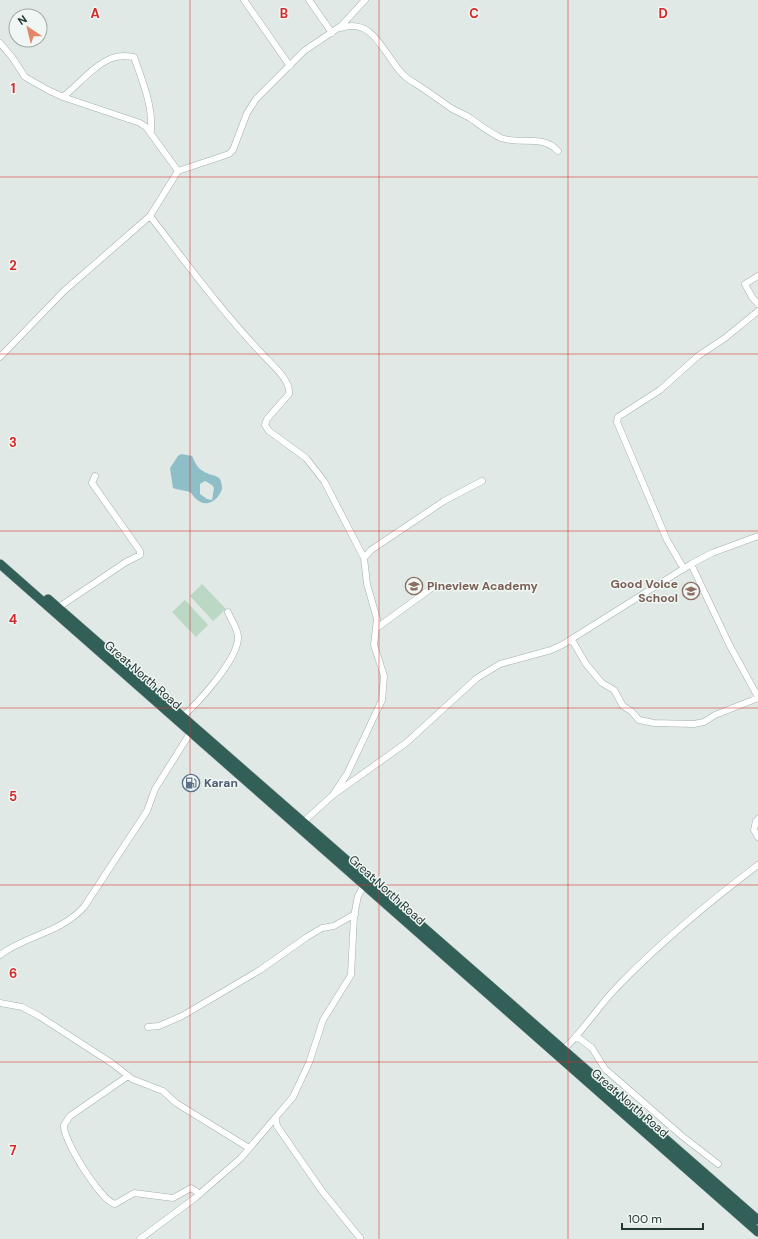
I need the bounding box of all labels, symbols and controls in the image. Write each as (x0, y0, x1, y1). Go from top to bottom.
text: A (90, 5, 100, 22)
text: B (280, 5, 288, 22)
text: C (469, 5, 479, 22)
text: D (658, 5, 668, 22)
north arrow (8, 8, 48, 48)
text: N (15, 12, 30, 28)
text: 1 (11, 80, 15, 97)
text: 2 (9, 257, 17, 274)
text: 3 (9, 434, 17, 451)
school or university icon: Pineview Academy (404, 576, 424, 596)
place label: Good Voice School (610, 576, 678, 606)
place label: Pineview Academy (427, 578, 538, 594)
school or university icon: Good Voice School (681, 581, 701, 601)
text: 4 (9, 611, 17, 628)
street label: Great North Road (101, 637, 185, 713)
fuel station icon: Karan (181, 773, 201, 793)
place label: Karan (204, 775, 238, 791)
text: 5 (9, 788, 17, 805)
street label: Great North Road (346, 852, 428, 928)
text: 6 (9, 965, 17, 982)
street label: Great North Road (588, 1065, 672, 1141)
text: 7 (10, 1142, 17, 1159)
scale bar (622, 1205, 703, 1231)
text: 100 m (628, 1211, 662, 1227)

